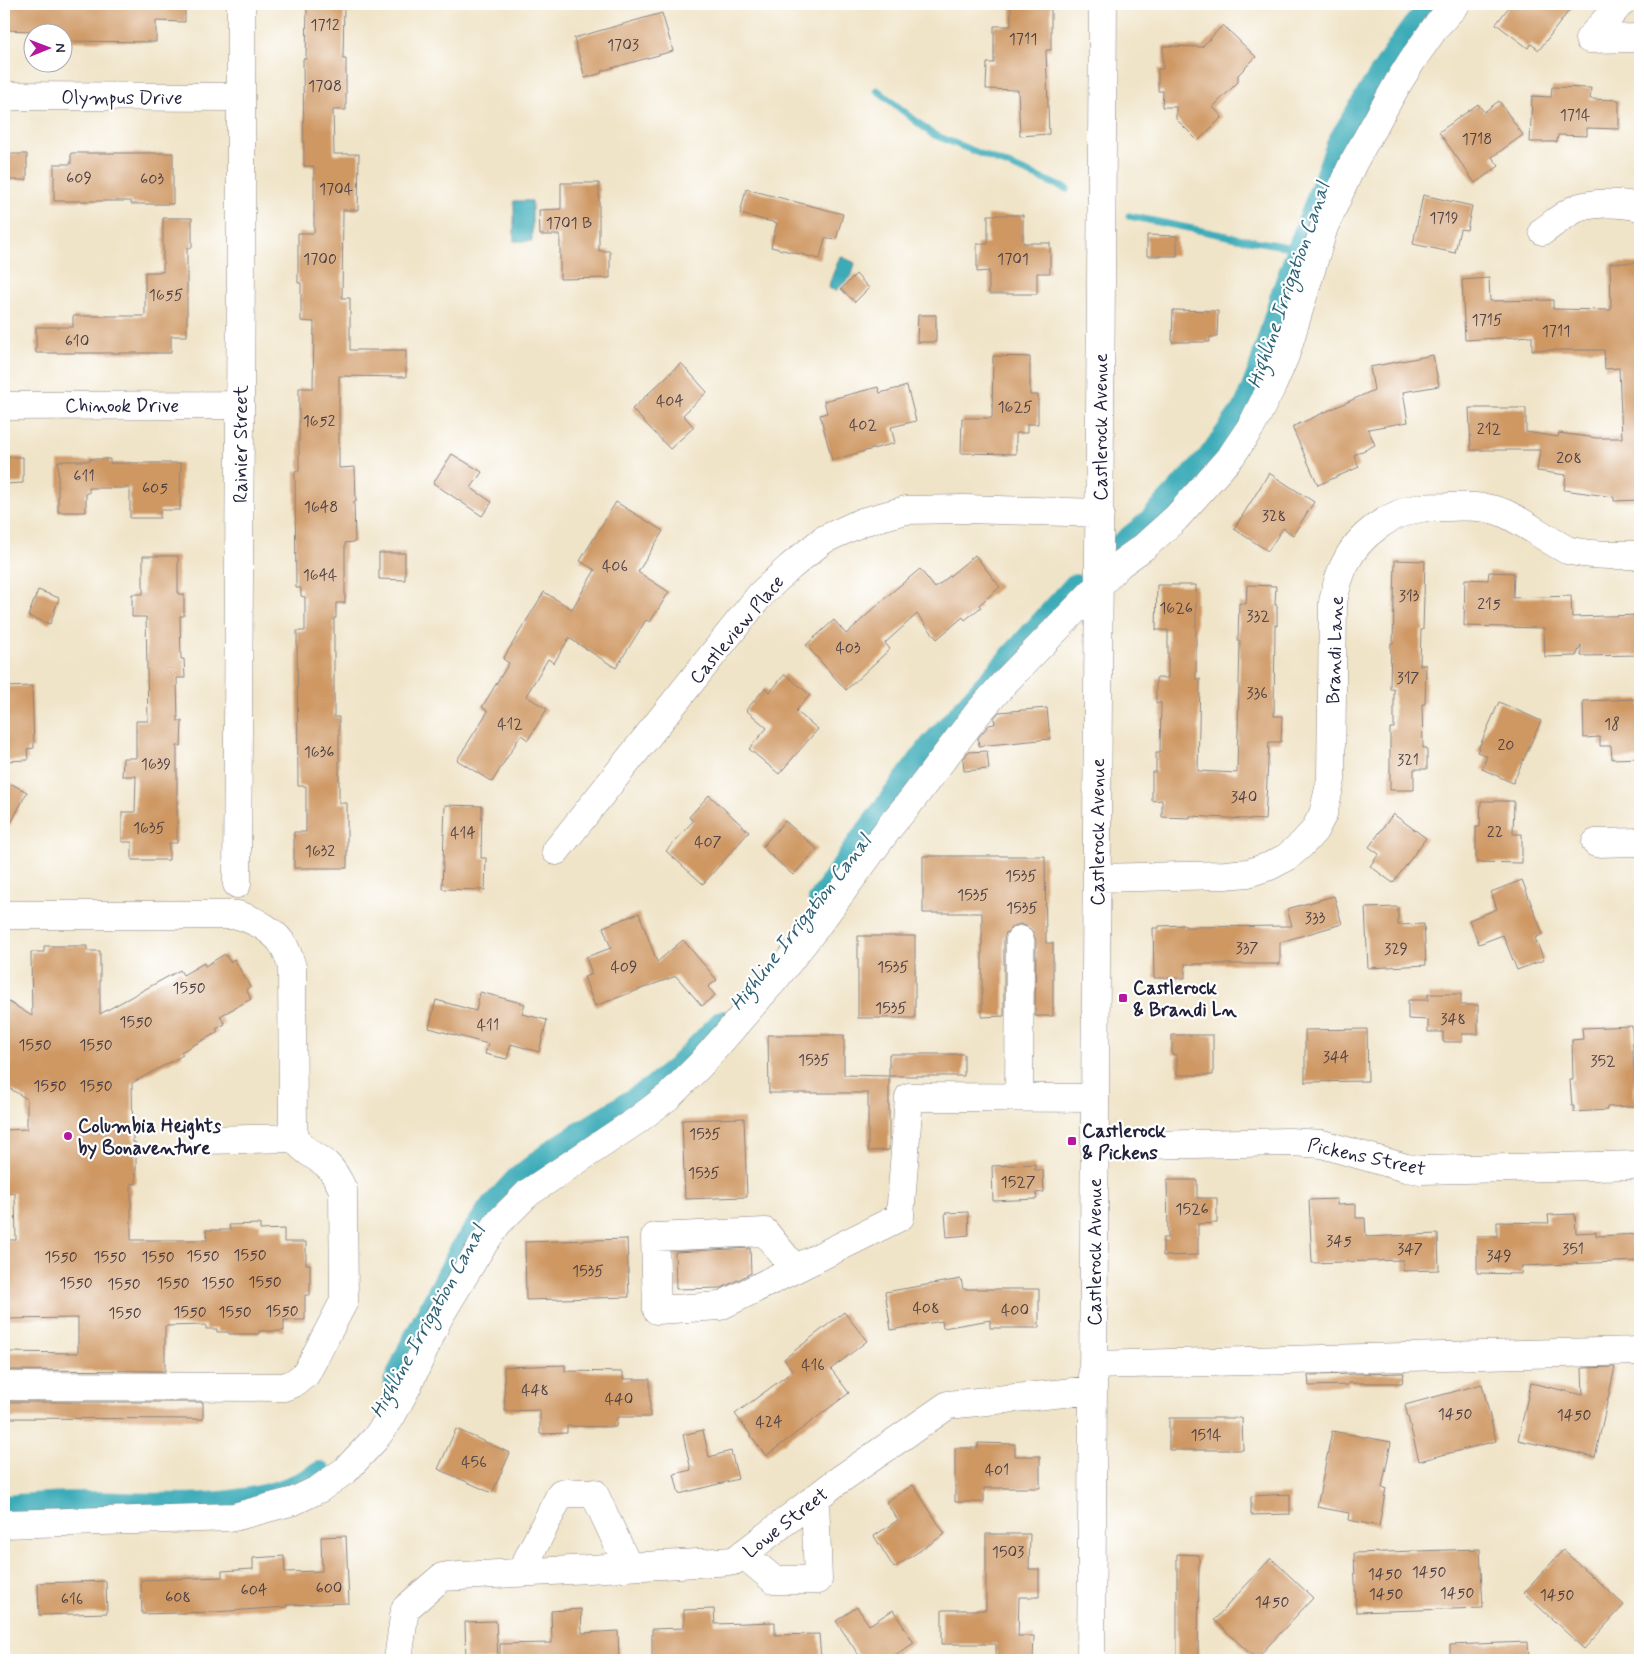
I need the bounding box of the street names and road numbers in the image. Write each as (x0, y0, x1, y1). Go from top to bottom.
street label: Olympus Drive (61, 86, 183, 111)
street label: Castlerock Avenue (1089, 353, 1114, 501)
street label: Rainier Street (229, 385, 254, 503)
street label: Chinook Drive (65, 394, 179, 419)
street label: Castleview Place (684, 570, 790, 690)
street label: Brandi Lane (1321, 596, 1350, 705)
street label: Castlerock Avenue (1086, 758, 1111, 906)
street label: Pickens Street (1305, 1133, 1428, 1182)
street label: Castlerock Avenue (1083, 1178, 1108, 1326)
street label: Lowe Street (738, 1482, 834, 1564)

